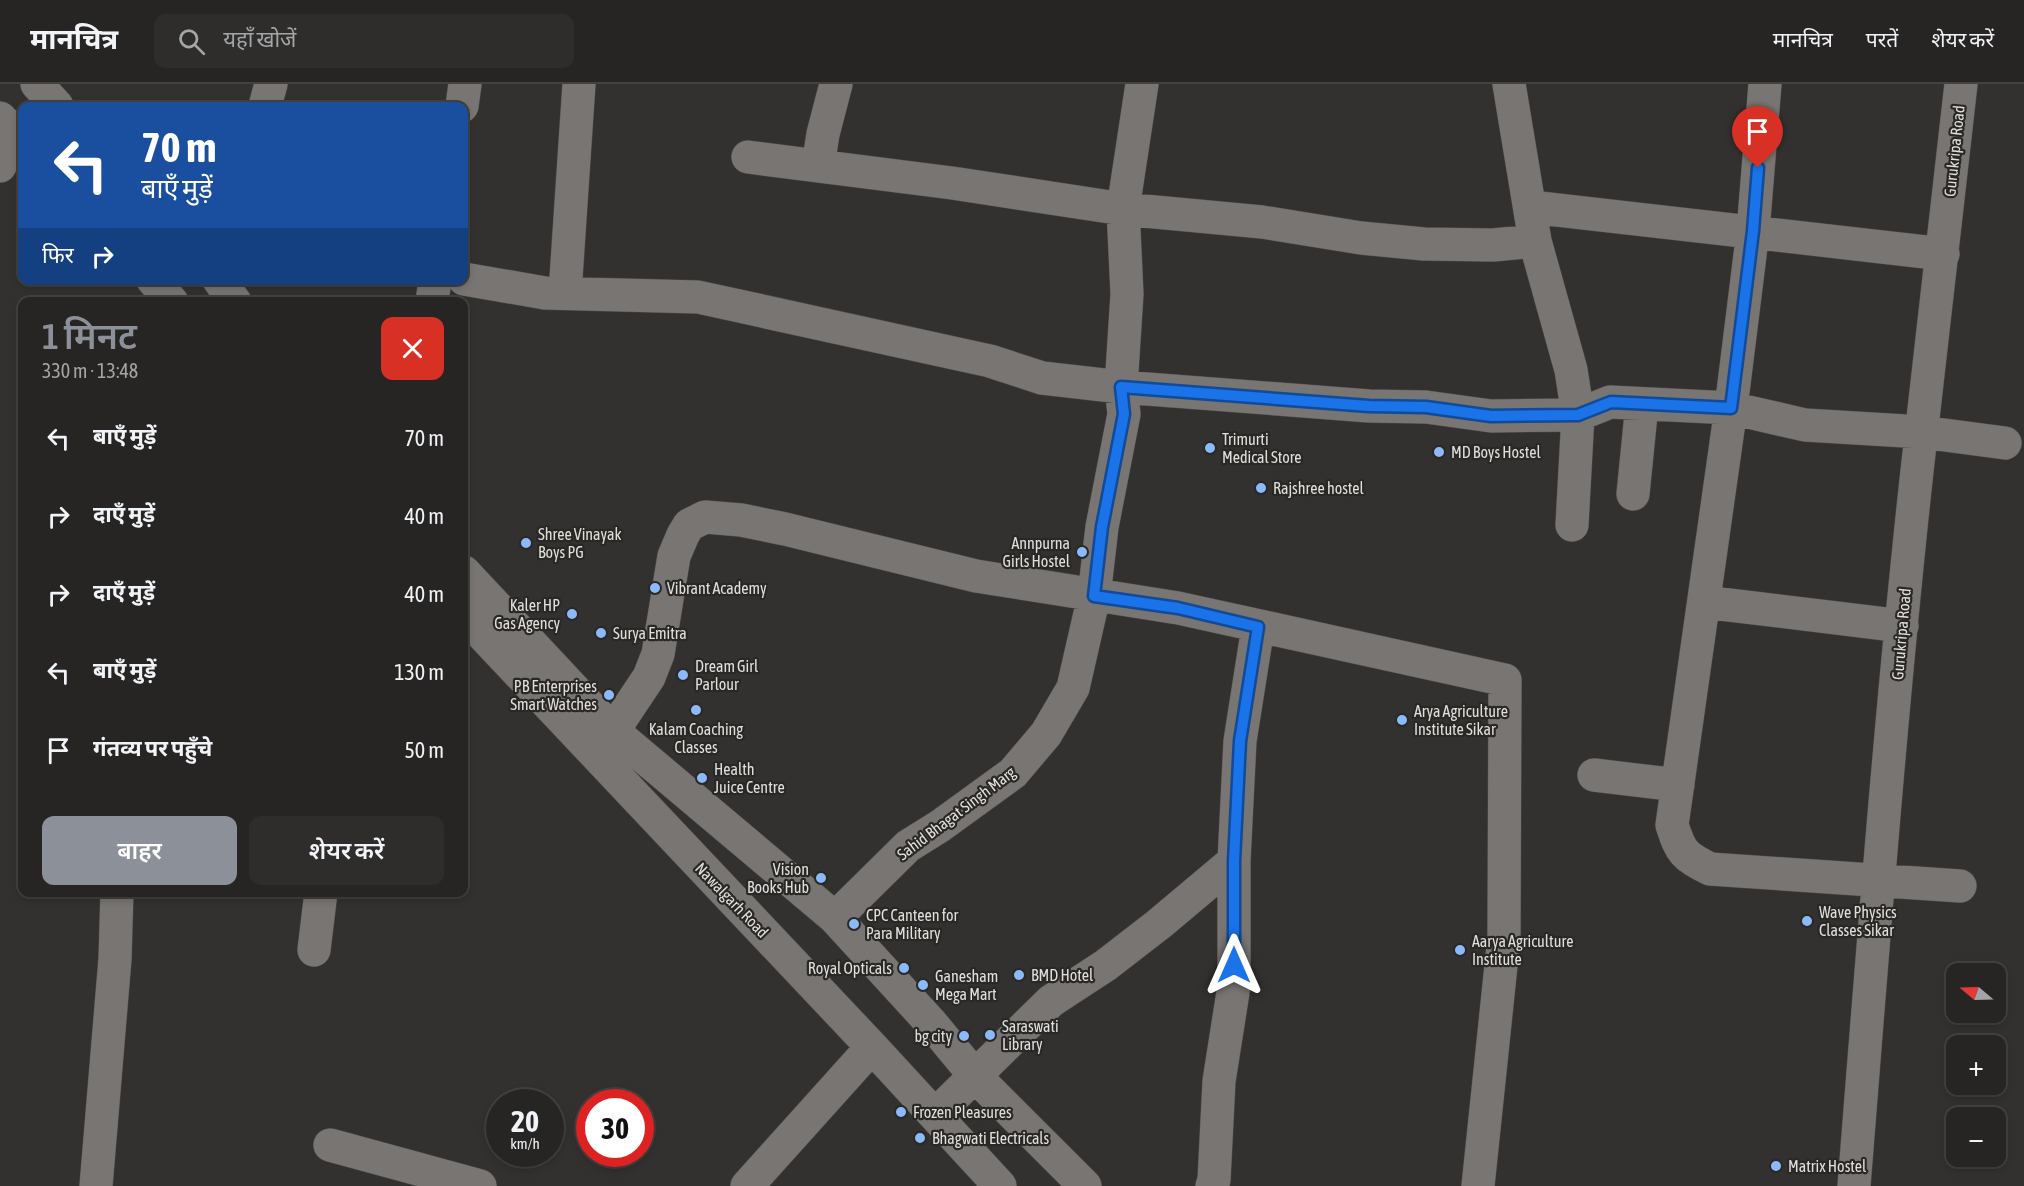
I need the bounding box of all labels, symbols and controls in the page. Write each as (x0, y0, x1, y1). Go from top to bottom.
search box (154, 14, 574, 68)
text: मानचित्र (30, 23, 118, 55)
icon: search (175, 25, 208, 58)
text: यहाँ खोजें (223, 26, 296, 52)
text: मानचित्र (1773, 27, 1833, 51)
text: परतें (1866, 27, 1898, 51)
text: शेयर करें (1931, 27, 1994, 51)
street label: Gurukripa Road (1940, 104, 1969, 198)
pin (1732, 106, 1783, 168)
icon: arrive (1741, 115, 1774, 148)
text: 70 m (141, 123, 216, 171)
icon: left (42, 126, 120, 204)
text: बाएँ मुड़ें (141, 173, 213, 204)
icon: right (86, 240, 119, 273)
text: फिर (42, 242, 74, 268)
text: 1 मिनट (42, 315, 137, 357)
button: close (381, 317, 444, 380)
text: 330 m · 13:48 (42, 359, 138, 382)
icon: left (42, 422, 75, 455)
text: बाएँ मुड़ें (93, 423, 156, 449)
text: 70 m (404, 425, 444, 451)
place label: Trimurti Medical Store (1222, 430, 1302, 466)
marker: Trimurti Medical Store (1203, 441, 1217, 455)
place label: MD Boys Hostel (1451, 443, 1541, 462)
marker: MD Boys Hostel (1432, 445, 1446, 459)
place label: Rajshree hostel (1273, 479, 1365, 498)
marker: Rajshree hostel (1254, 481, 1268, 495)
icon: right (42, 500, 75, 533)
text: दाएँ मुड़ें (93, 501, 155, 527)
text: 40 m (404, 503, 444, 529)
place label: Shree Vinayak Boys PG (538, 525, 621, 562)
place label: Annpurna Girls Hostel (1003, 534, 1071, 570)
marker: Shree Vinayak Boys PG (519, 536, 533, 550)
marker: Annpurna Girls Hostel (1075, 545, 1089, 559)
icon: right (42, 578, 75, 611)
text: दाएँ मुड़ें (93, 579, 155, 605)
place label: Vibrant Academy (667, 579, 767, 598)
text: 40 m (404, 581, 444, 607)
marker: Vibrant Academy (648, 581, 662, 595)
street label: Gurukripa Road (1888, 587, 1915, 681)
place label: Kaler HP Gas Agency (494, 596, 560, 633)
marker: Kaler HP Gas Agency (565, 607, 579, 621)
place label: Surya Emitra (613, 624, 687, 643)
marker: Surya Emitra (594, 626, 608, 640)
icon: left (42, 656, 75, 689)
text: बाएँ मुड़ें (93, 657, 156, 683)
place label: Dream Girl Parlour (695, 657, 759, 693)
text: 130 m (394, 659, 444, 685)
marker: Dream Girl Parlour (676, 668, 690, 682)
place label: PB Enterprises Smart Watches (510, 677, 597, 713)
marker: PB Enterprises Smart Watches (602, 688, 616, 702)
place label: Arya Agriculture Institute Sikar (1414, 702, 1508, 738)
marker: Kalam Coaching Classes (689, 703, 703, 717)
marker: Arya Agriculture Institute Sikar (1395, 713, 1409, 727)
place label: Kalam Coaching Classes (649, 720, 743, 756)
icon: arrive (42, 734, 75, 767)
text: गंतव्य पर पहुँचे (93, 735, 212, 761)
text: 50 m (404, 737, 444, 763)
place label: Health Juice Centre (714, 760, 785, 796)
street label: Sahid Bhagat Singh Marg (893, 763, 1019, 864)
marker: Health Juice Centre (695, 771, 709, 785)
button: बाहर (42, 816, 237, 885)
button: शेयर करें (249, 816, 444, 885)
street label: Nawalgarh Road (691, 859, 772, 942)
place label: Vision Books Hub (747, 860, 809, 896)
marker: Vision Books Hub (814, 871, 828, 885)
place label: Wave Physics Classes Sikar (1819, 903, 1897, 939)
place label: CPC Canteen for Para Military (866, 906, 959, 943)
marker: Wave Physics Classes Sikar (1800, 914, 1814, 928)
marker: CPC Canteen for Para Military (847, 917, 861, 931)
place label: Aarya Agriculture Institute (1472, 932, 1573, 968)
position arrow (1202, 933, 1266, 997)
marker: Aarya Agriculture Institute (1453, 943, 1467, 957)
place label: Royal Opticals (808, 959, 892, 978)
marker: Royal Opticals (897, 961, 911, 975)
north arrow (1946, 963, 2006, 1023)
map controls (1946, 963, 2006, 1167)
place label: BMD Hotel (1031, 966, 1094, 984)
place label: Ganesham Mega Mart (935, 967, 998, 1004)
marker: BMD Hotel (1012, 968, 1026, 982)
marker: Ganesham Mega Mart (916, 978, 930, 992)
place label: Saraswati Library (1002, 1017, 1059, 1054)
place label: bg city (915, 1027, 952, 1046)
marker: Saraswati Library (983, 1028, 997, 1042)
marker: bg city (957, 1029, 971, 1043)
button: + (1946, 1035, 2006, 1095)
speed limit sign: 30 (576, 1089, 654, 1167)
place label: Frozen Pleasures (913, 1103, 1012, 1121)
text: 20 (511, 1104, 539, 1138)
marker: Frozen Pleasures (894, 1105, 908, 1119)
button: − (1946, 1107, 2006, 1167)
place label: Bhagwati Electricals (932, 1129, 1050, 1148)
marker: Bhagwati Electricals (913, 1131, 927, 1145)
text: km/h (510, 1135, 540, 1152)
place label: Matrix Hostel (1788, 1157, 1867, 1175)
marker: Matrix Hostel (1769, 1159, 1783, 1173)

